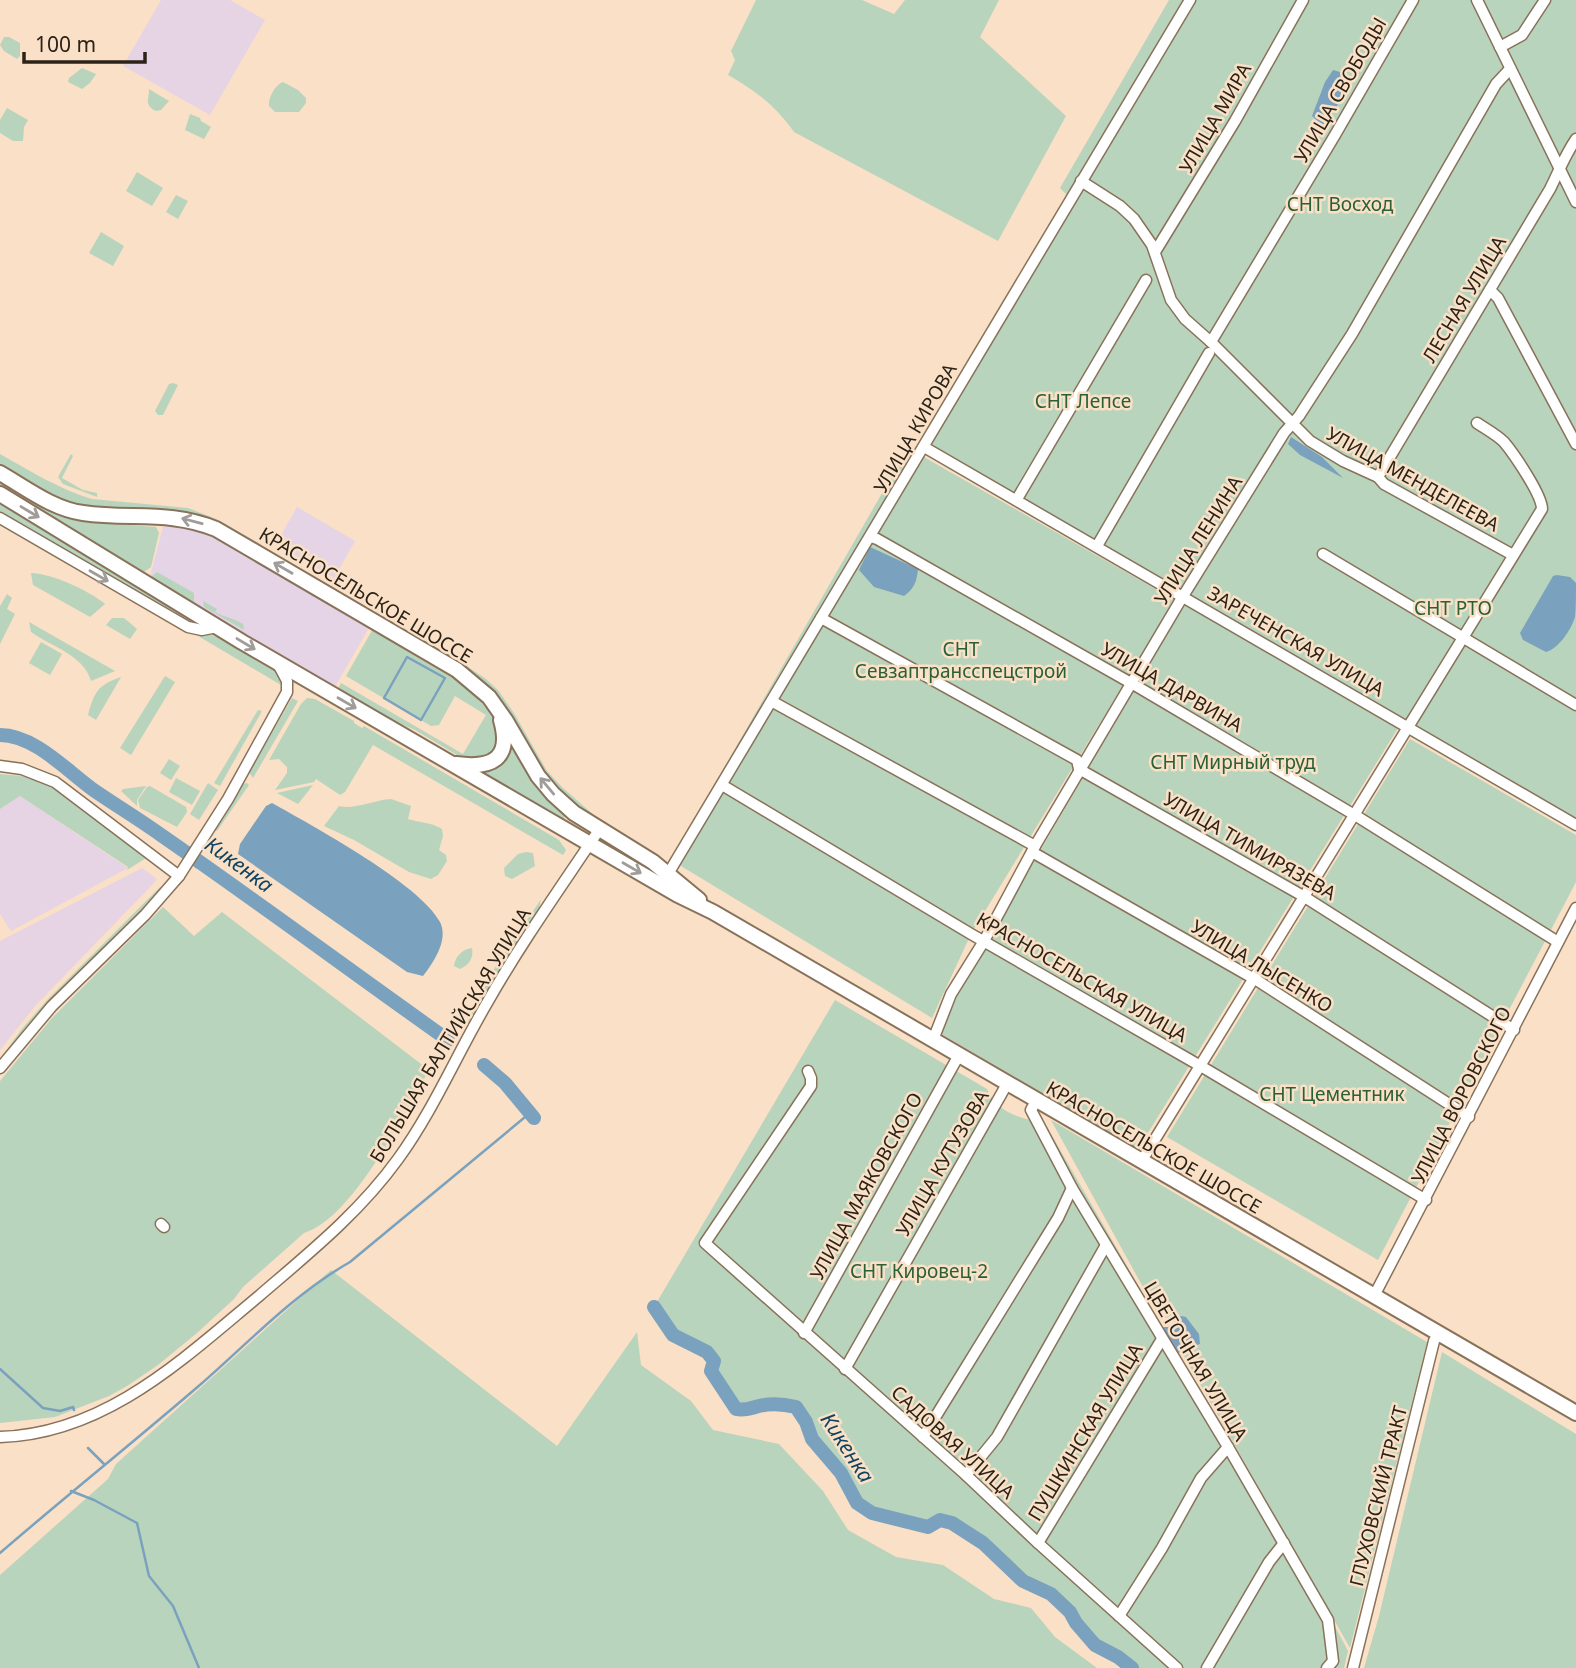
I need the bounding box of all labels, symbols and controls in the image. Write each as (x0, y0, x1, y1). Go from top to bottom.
street label: УЛИЦА СВОБОДЫ (1288, 13, 1392, 167)
scale bar (24, 21, 145, 65)
text: 100 m (35, 30, 96, 58)
street label: УЛИЦА МИРА (1173, 57, 1257, 178)
park label: СНТ Восход (1287, 191, 1394, 217)
street label: ЛЕСНАЯ УЛИЦА (1416, 230, 1512, 367)
street label: УЛИЦА КИРОВА (867, 358, 963, 497)
park label: СНТ Лепсе (1035, 388, 1131, 414)
street label: УЛИЦА МЕНДЕЛЕЕВА (1322, 421, 1505, 538)
street label: УЛИЦА ЛЕНИНА (1148, 470, 1249, 609)
one-way arrow (20, 506, 40, 520)
one-way arrow (181, 514, 204, 527)
street label: КРАСНОСЕЛЬСКОЕ ШОССЕ (254, 521, 478, 669)
one-way arrow (273, 560, 293, 574)
one-way arrow (89, 569, 109, 583)
street label: ЗАРЕЧЕНСКАЯ УЛИЦА (1203, 580, 1390, 703)
park label: СНТ РТО (1414, 595, 1492, 621)
park label: СНТ Севзаптрансспецстрой (855, 636, 1067, 684)
street label: УЛИЦА ДАРВИНА (1097, 636, 1248, 738)
one-way arrow (236, 637, 256, 651)
one-way arrow (336, 696, 356, 710)
park label: СНТ Мирный труд (1150, 749, 1316, 775)
one-way arrow (539, 778, 554, 796)
street label: УЛИЦА ТИМИРЯЗЕВА (1159, 786, 1342, 906)
water label: Кикенка (200, 830, 279, 899)
one-way arrow (622, 861, 642, 875)
street label: БОЛЬШАЯ БАЛТИЙСКАЯ УЛИЦА (363, 902, 537, 1167)
street label: КРАСНОСЕЛЬСКАЯ УЛИЦА (972, 906, 1193, 1049)
street label: УЛИЦА ЛЫСЕНКО (1186, 913, 1338, 1019)
street label: УЛИЦА ВОРОВСКОГО (1405, 1002, 1517, 1188)
street label: КРАСНОСЕЛЬСКОЕ ШОССЕ (1042, 1075, 1266, 1219)
park label: СНТ Цементник (1259, 1081, 1405, 1107)
street label: УЛИЦА КУТУЗОВА (890, 1085, 995, 1241)
street label: УЛИЦА МАЯКОВСКОГО (804, 1088, 928, 1284)
park label: СНТ Кировец-2 (850, 1258, 988, 1284)
street label: ЦВЕТОЧНАЯ УЛИЦА (1138, 1277, 1254, 1446)
street label: ПУШКИНСКАЯ УЛИЦА (1022, 1338, 1149, 1526)
street label: САДОВАЯ УЛИЦА (886, 1379, 1021, 1505)
street label: ГЛУХОВСКИЙ ТРАКТ (1343, 1403, 1413, 1589)
water label: Кикенка (815, 1407, 881, 1488)

